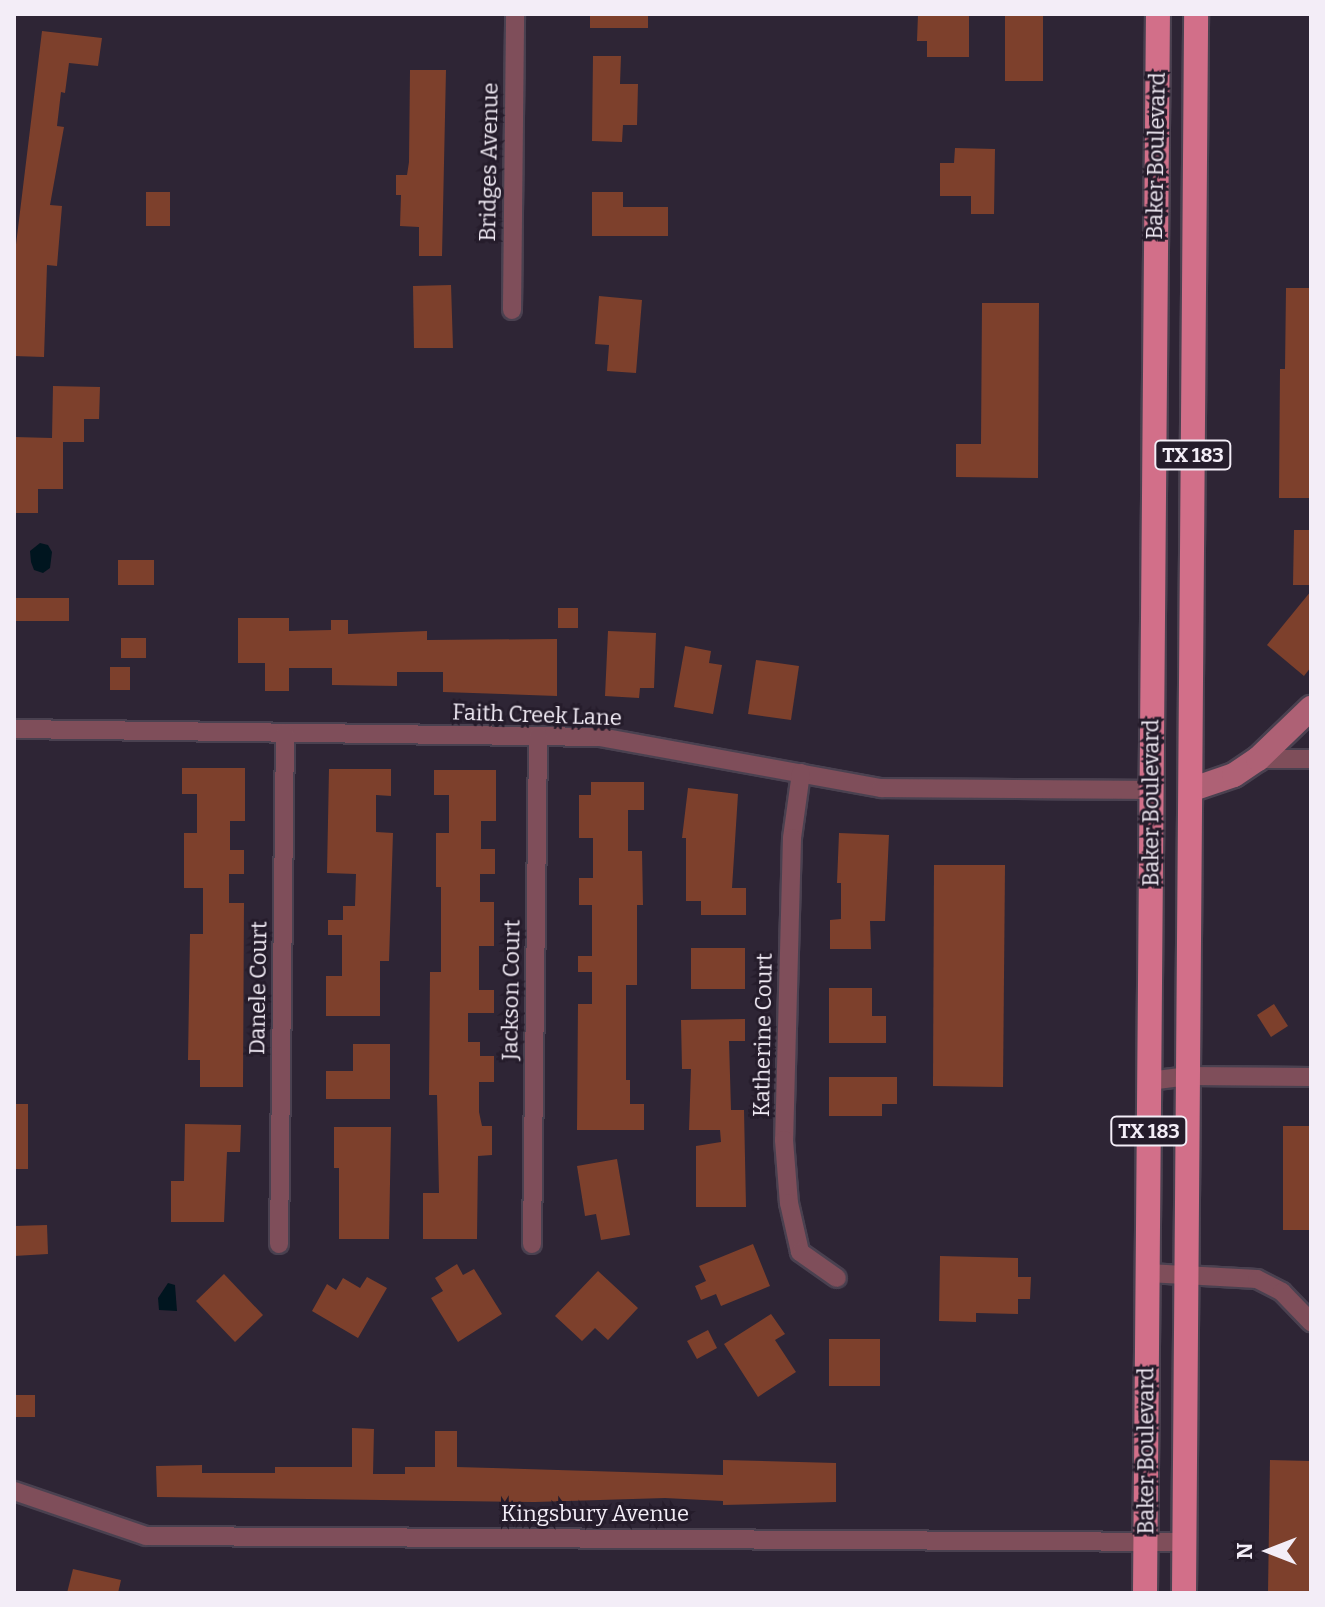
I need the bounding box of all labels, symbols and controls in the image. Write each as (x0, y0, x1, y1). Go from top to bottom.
street label: Baker Boulevard (1141, 72, 1171, 240)
street label: Bridges Avenue (474, 82, 504, 242)
road number: TX 183 (1153, 439, 1233, 471)
street label: Faith Creek Lane (452, 699, 622, 731)
street label: Baker Boulevard (1138, 719, 1164, 887)
street label: Jackson Court (497, 919, 525, 1061)
street label: Danele Court (244, 921, 272, 1055)
street label: Katherine Court (748, 953, 778, 1117)
road number: TX 183 (1109, 1115, 1189, 1147)
street label: Baker Boulevard (1133, 1367, 1159, 1535)
street label: Kingsbury Avenue (501, 1501, 689, 1527)
north arrow (1229, 1511, 1309, 1591)
text: N (1231, 1543, 1258, 1560)

